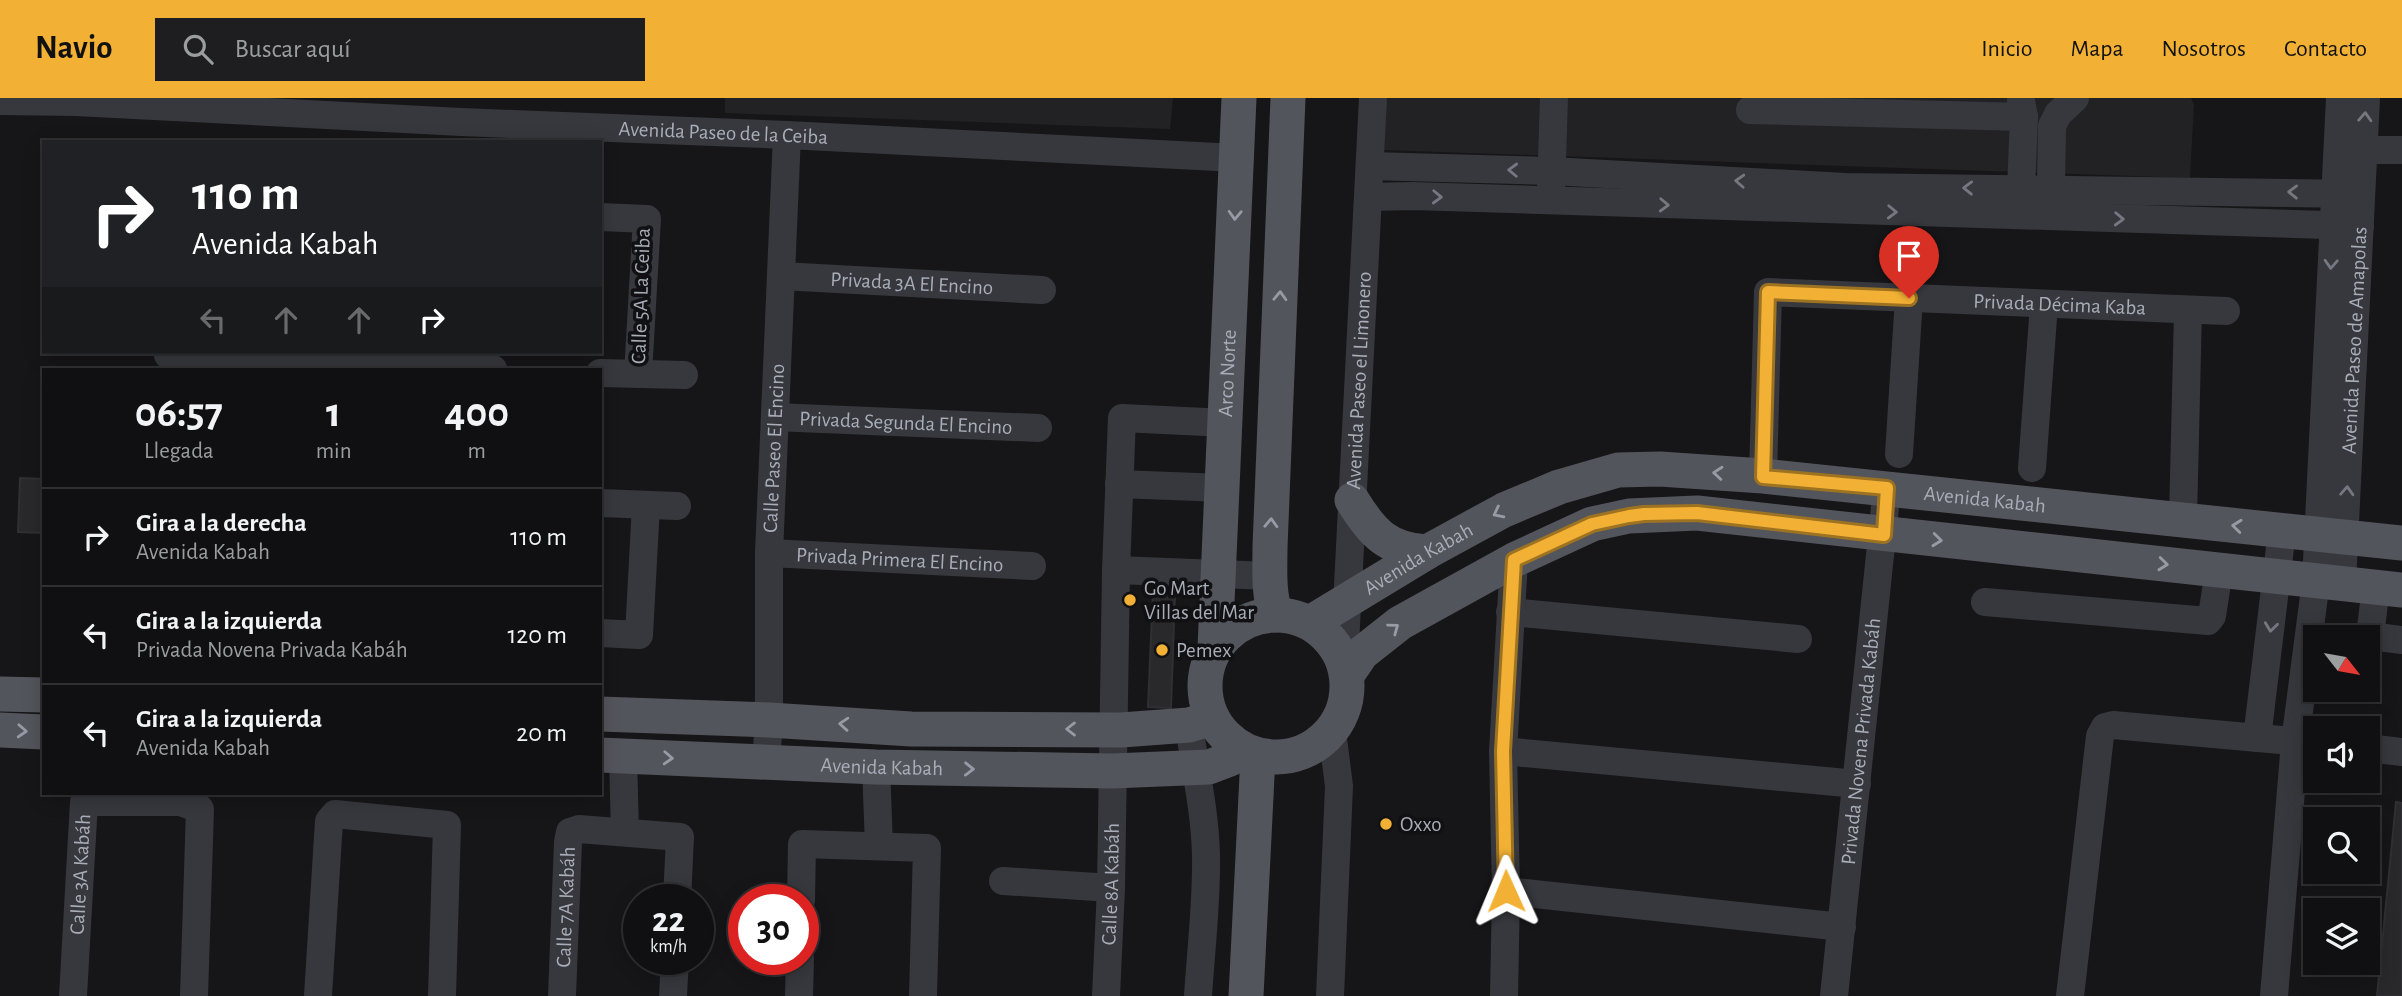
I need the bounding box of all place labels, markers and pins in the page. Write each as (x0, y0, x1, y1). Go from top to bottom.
pin (1879, 226, 1939, 298)
place label: Go Mart Villas del Mar (1144, 578, 1254, 623)
marker: Go Mart Villas del Mar (1122, 592, 1138, 608)
place label: Pemex (1176, 640, 1231, 661)
marker: Pemex (1154, 642, 1170, 658)
place label: Oxxo (1400, 814, 1442, 835)
marker: Oxxo (1378, 816, 1394, 832)

